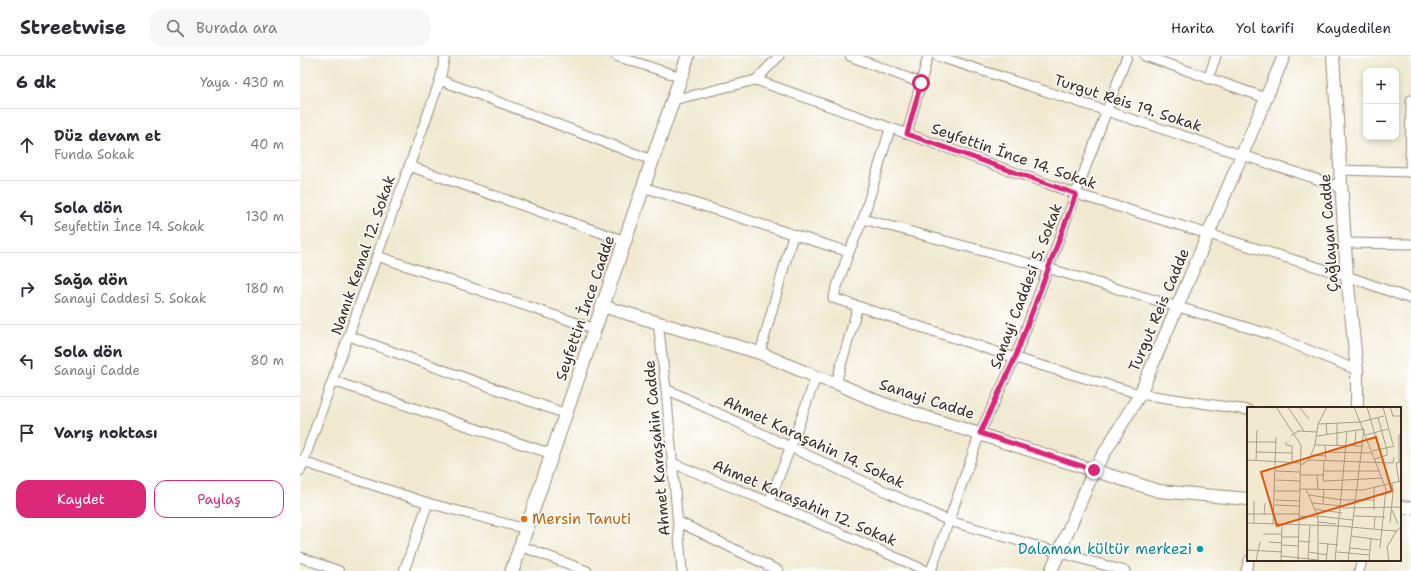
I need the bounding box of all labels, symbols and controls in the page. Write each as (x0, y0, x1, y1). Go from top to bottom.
search box (150, 10, 430, 46)
text: Streetwise (20, 15, 126, 40)
icon: search (164, 17, 186, 39)
text: Burada ara (196, 18, 277, 38)
text: Harita (1171, 19, 1214, 37)
text: Yol tarifi (1236, 19, 1294, 37)
text: Kaydedilen (1316, 19, 1391, 37)
map controls (1363, 68, 1399, 140)
button: + (1363, 68, 1399, 104)
street label: Turgut Reis 19. Sokak (1051, 70, 1205, 136)
text: 6 dk (16, 71, 56, 93)
text: Yaya · 430 m (200, 74, 284, 91)
route start (912, 74, 930, 92)
button: − (1363, 104, 1399, 140)
street label: Seyfettin İnce 14. Sokak (928, 118, 1100, 194)
text: Düz devam et (54, 126, 161, 146)
icon: ahead (16, 134, 38, 156)
text: 40 m (250, 136, 284, 153)
text: Funda Sokak (54, 146, 134, 163)
street label: Namık Kemal 12. Sokak (326, 172, 400, 338)
street label: Çağlayan Cadde (1315, 173, 1343, 293)
text: Sola dön (54, 198, 123, 218)
street label: Sanayi Caddesi 5. Sokak (985, 200, 1067, 372)
icon: left (16, 206, 38, 228)
text: 130 m (246, 208, 284, 225)
text: Seyfettin İnce 14. Sokak (54, 218, 205, 235)
street label: Seyfettin İnce Cadde (551, 233, 619, 383)
street label: Turgut Reis Cadde (1124, 245, 1194, 375)
text: Sağa dön (54, 270, 128, 290)
icon: right (16, 278, 38, 300)
text: 180 m (245, 280, 284, 297)
text: Sanayi Caddesi 5. Sokak (54, 290, 206, 307)
text: Sola dön (54, 342, 123, 362)
icon: left (16, 350, 38, 372)
text: 80 m (250, 352, 284, 369)
street label: Ahmet Karaşahin Cadde (639, 359, 675, 537)
text: Sanayi Cadde (54, 362, 140, 379)
street label: Sanayi Cadde (877, 374, 977, 424)
street label: Ahmet Karaşahin 14. Sokak (720, 391, 908, 493)
inset map (1247, 407, 1401, 561)
icon: arrive (16, 422, 38, 444)
text: Varış noktası (54, 423, 158, 443)
street label: Ahmet Karaşahin 12. Sokak (710, 455, 900, 551)
route end (1085, 461, 1103, 479)
button: Kaydet (16, 480, 146, 518)
button: Paylaş (154, 480, 284, 518)
place label: Mersin Tanuti (532, 509, 631, 529)
marker: Mersin Tanuti (519, 514, 529, 524)
place label: Dalaman kültür merkezi (1018, 539, 1192, 559)
marker: Dalaman kültür merkezi (1195, 544, 1205, 554)

